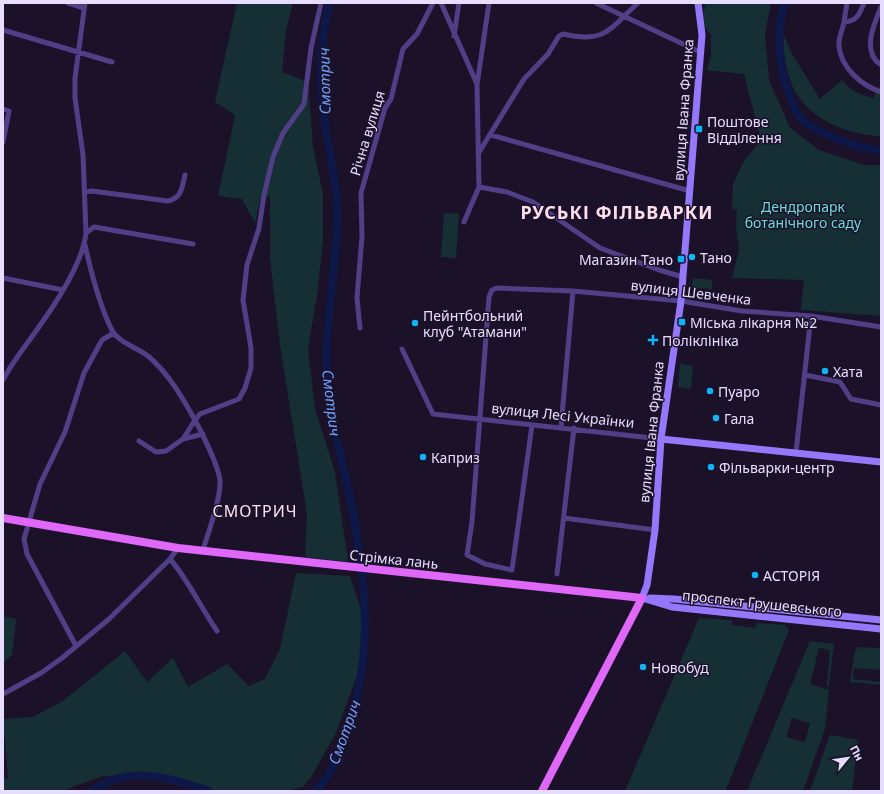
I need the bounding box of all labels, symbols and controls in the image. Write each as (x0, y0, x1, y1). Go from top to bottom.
street label: вулиця Івана Франка (669, 38, 697, 182)
water label: Смотрич (313, 47, 335, 115)
street label: Річна вулиця (345, 88, 389, 178)
place label: Поштове Відділення (707, 112, 782, 147)
marker: Поштове Відділення (694, 124, 704, 134)
park label: Дендропарк ботанічного саду (745, 197, 862, 232)
district label: РУСЬКІ ФІЛЬВАРКИ (520, 200, 714, 224)
place label: Тано (700, 248, 732, 267)
place label: Магазин Тано (579, 250, 673, 269)
marker: Тано (687, 252, 697, 262)
marker: Магазин Тано (676, 254, 686, 264)
street label: вулиця Шевченка (630, 275, 752, 309)
place label: Пейнтбольний клуб "Атамани" (423, 306, 527, 341)
place label: Міська лікарня №2 (690, 313, 817, 332)
marker: Міська лікарня №2 (677, 317, 687, 327)
marker: Пейнтбольний клуб "Атамани" (410, 318, 420, 328)
place label: Поліклініка (662, 331, 739, 350)
marker: Поліклініка (647, 334, 659, 346)
street label: вулиця Івана Франка (634, 360, 668, 504)
place label: Хата (833, 362, 863, 381)
marker: Хата (820, 366, 830, 376)
water label: Смотрич (318, 369, 346, 437)
place label: Пуаро (718, 382, 760, 401)
marker: Пуаро (705, 386, 715, 396)
street label: вулиця Лесі Українки (491, 398, 635, 432)
place label: Гала (724, 409, 754, 428)
marker: Гала (711, 413, 721, 423)
place label: Каприз (431, 448, 480, 467)
marker: Каприз (418, 452, 428, 462)
place label: Фільварки-центр (719, 458, 835, 477)
marker: Фільварки-центр (706, 462, 716, 472)
district label: СМОТРИЧ (212, 500, 298, 522)
street label: Стрімка лань (349, 545, 439, 573)
place label: АСТОРІЯ (763, 566, 820, 585)
marker: АСТОРІЯ (750, 570, 760, 580)
street label: проспект Грушевського (681, 585, 843, 621)
place label: Новобуд (651, 658, 709, 677)
marker: Новобуд (638, 662, 648, 672)
water label: Смотрич (323, 697, 365, 767)
north arrow (828, 738, 868, 778)
text: Пн (847, 742, 868, 763)

